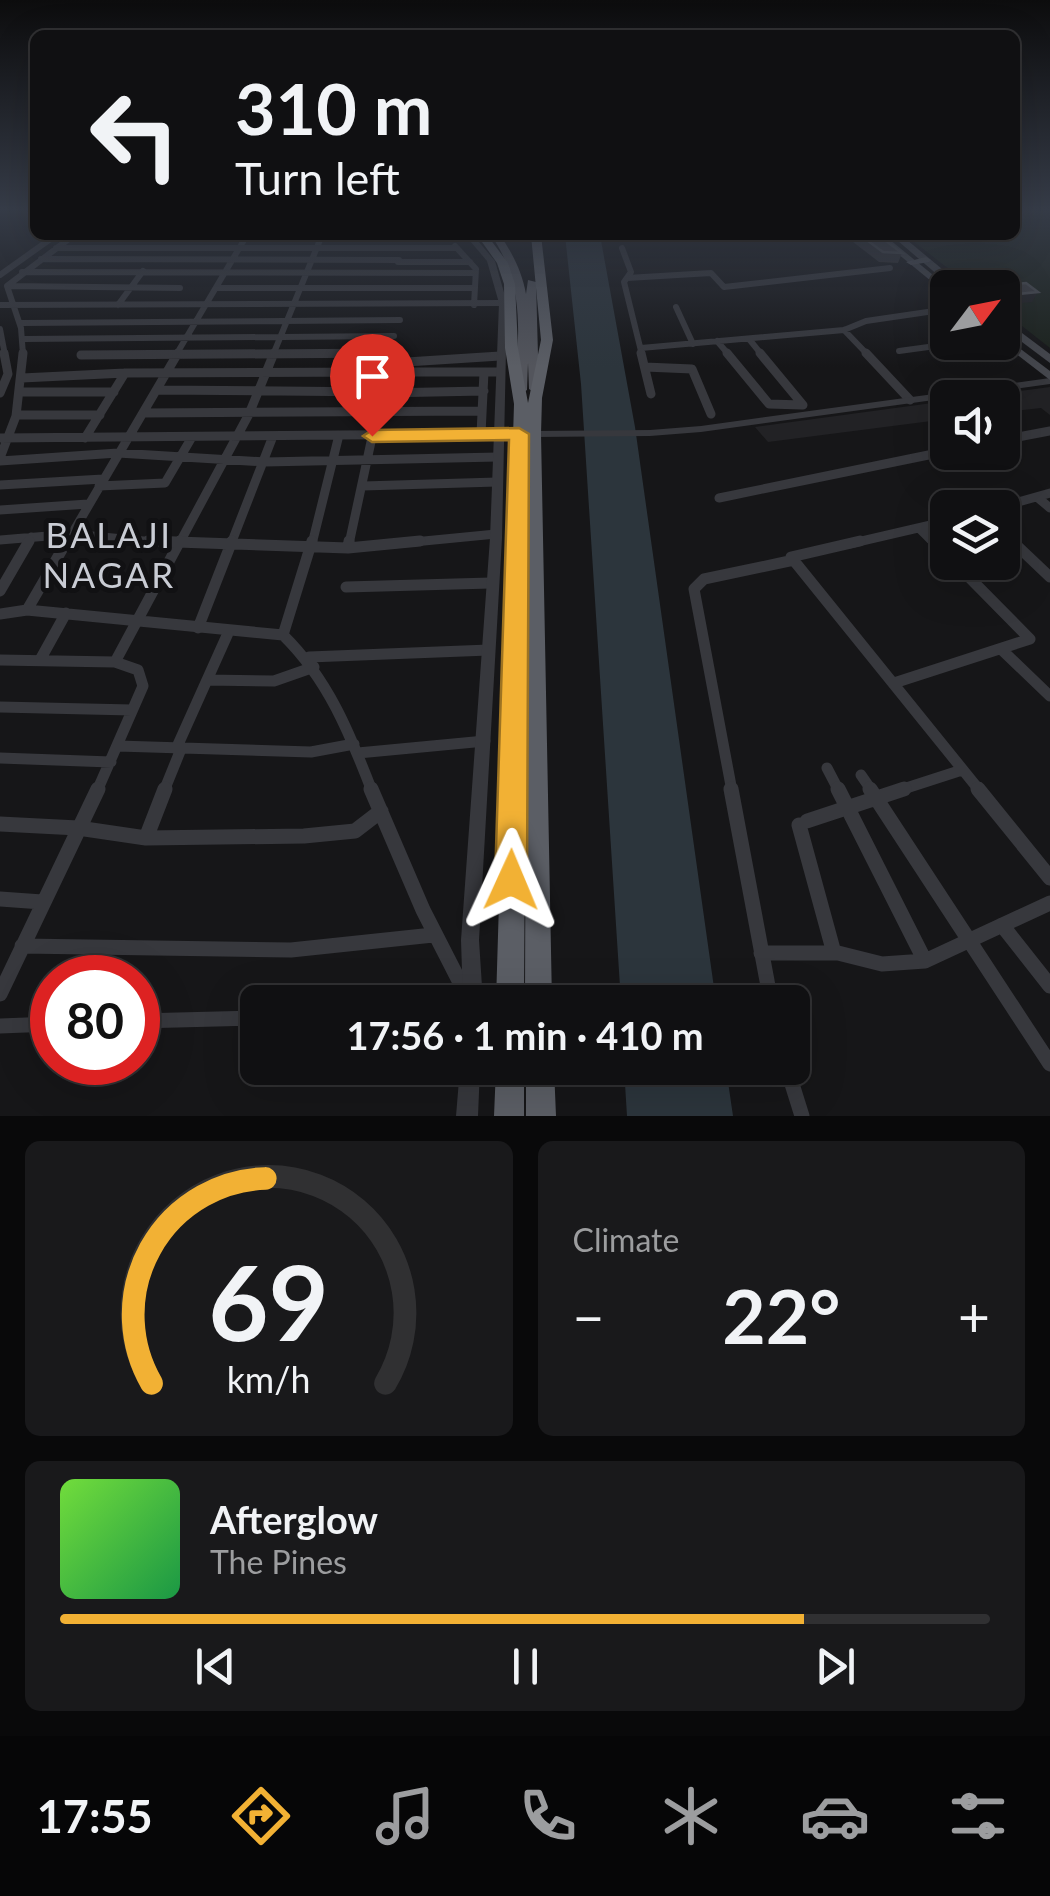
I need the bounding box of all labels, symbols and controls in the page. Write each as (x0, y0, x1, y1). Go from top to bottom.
text: 310 m (235, 66, 432, 150)
icon: left (70, 70, 200, 200)
text: Turn left (235, 151, 400, 205)
north arrow (930, 270, 1020, 360)
map controls (930, 270, 1020, 580)
pin (330, 334, 415, 437)
icon: arrive (345, 349, 400, 404)
button: sound (930, 380, 1020, 470)
button: layers (930, 490, 1020, 580)
district label: BALAJI NAGAR (42, 513, 176, 595)
position arrow (459, 828, 563, 932)
speed limit sign: 80 (30, 955, 160, 1085)
text: 17:56 · 1 min · 410 m (346, 1012, 704, 1058)
text: Climate (573, 1220, 679, 1259)
text: 69 (208, 1238, 329, 1363)
text: 22° (722, 1270, 840, 1360)
text: − (573, 1283, 604, 1349)
text: + (958, 1283, 990, 1349)
text: km/h (227, 1358, 311, 1401)
text: Afterglow (210, 1496, 378, 1542)
text: The Pines (210, 1542, 347, 1581)
icon: previous (188, 1639, 243, 1694)
icon: pause (498, 1639, 553, 1694)
icon: next (808, 1639, 863, 1694)
icon: directions (226, 1781, 296, 1851)
icon: music (370, 1781, 440, 1851)
icon: phone (513, 1781, 583, 1851)
icon: climate (656, 1781, 726, 1851)
icon: car (800, 1781, 870, 1851)
icon: filters (943, 1781, 1013, 1851)
text: 17:55 (37, 1789, 153, 1843)

